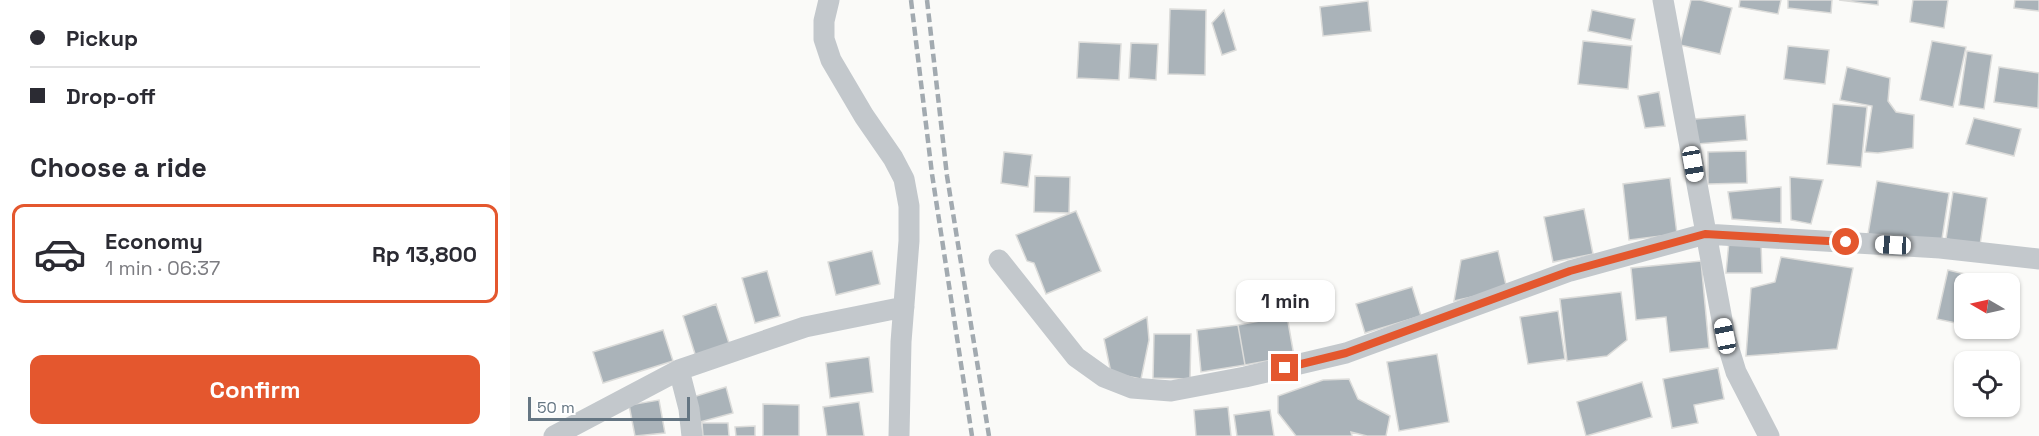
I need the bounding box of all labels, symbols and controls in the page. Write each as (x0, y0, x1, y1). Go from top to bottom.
text: Pickup (66, 24, 138, 52)
text: Drop-off (66, 82, 156, 110)
car (1681, 145, 1705, 183)
text: Choose a ride (30, 150, 207, 185)
icon: car (33, 227, 87, 281)
text: Economy (105, 227, 203, 255)
route start (1832, 228, 1859, 255)
car (1875, 235, 1911, 255)
text: Rp 13,800 (372, 240, 477, 268)
text: 1 min · 06:37 (105, 255, 220, 281)
north arrow (1954, 273, 2020, 339)
map controls (1954, 273, 2020, 417)
callout: 1 min (1236, 281, 1334, 323)
text: 1 min (1261, 288, 1310, 314)
car (1713, 317, 1737, 355)
button: locate (1954, 351, 2020, 417)
route end (1271, 354, 1298, 381)
button: Confirm (30, 355, 480, 424)
scale bar (528, 394, 690, 422)
text: 50 m (537, 397, 575, 418)

